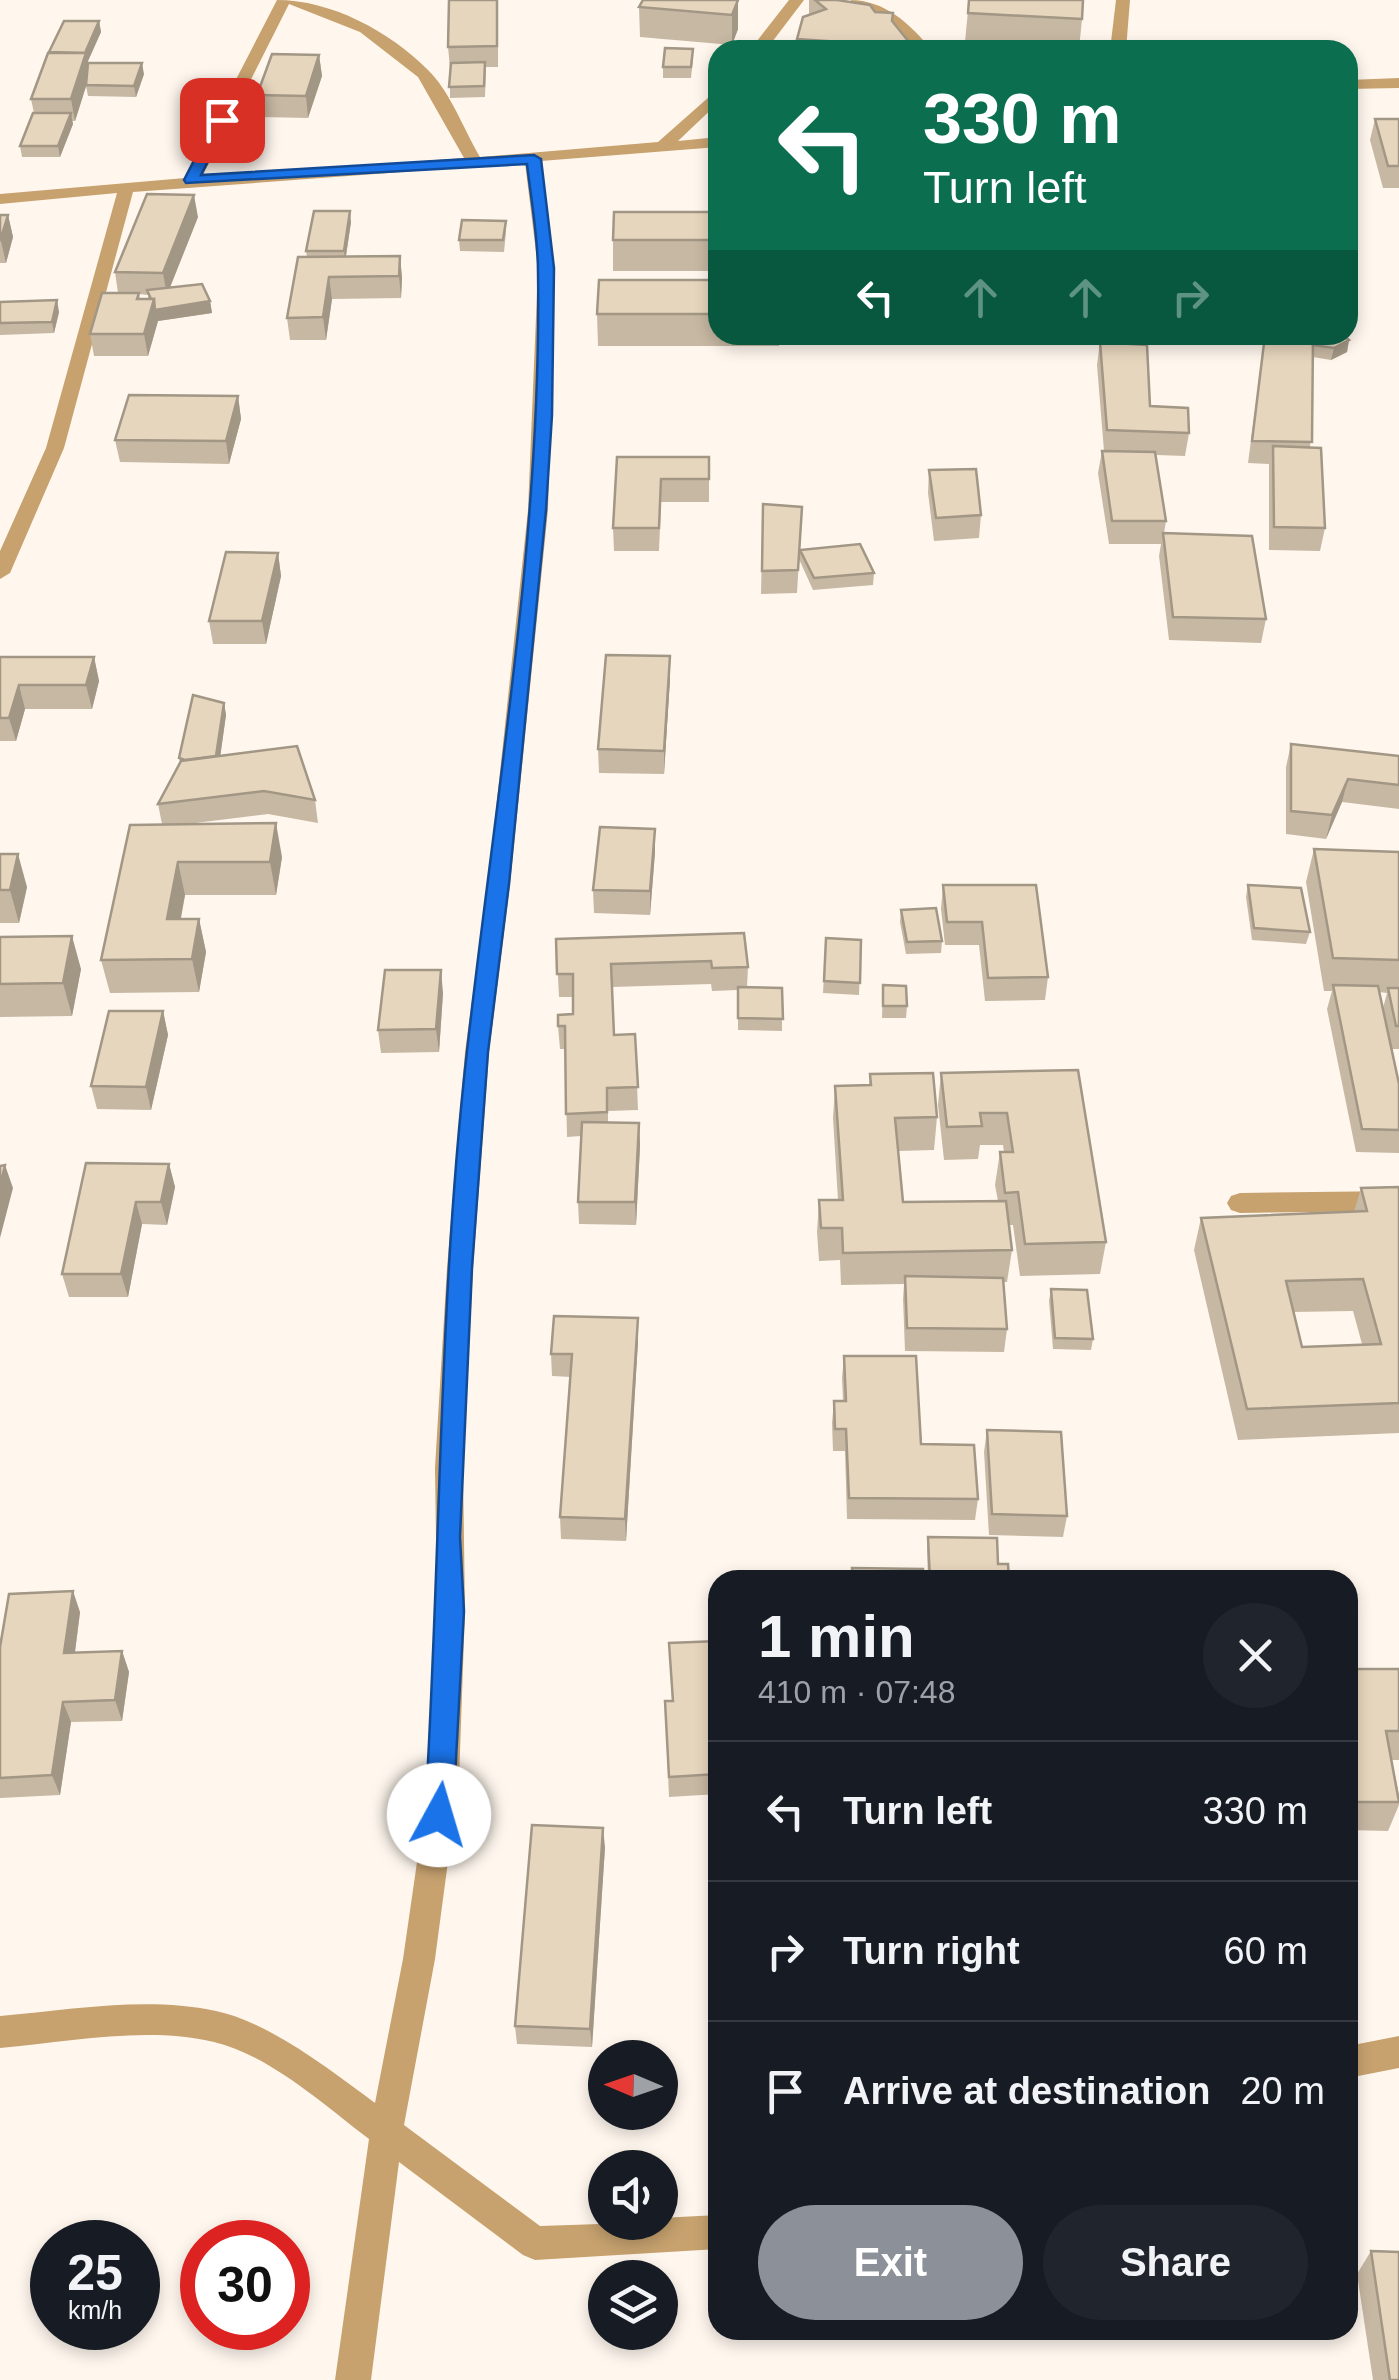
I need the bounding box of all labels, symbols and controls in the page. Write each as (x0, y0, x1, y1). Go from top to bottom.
pin (180, 78, 265, 163)
icon: left (758, 80, 888, 210)
text: 330 m (923, 80, 1121, 158)
icon: arrive (195, 93, 250, 148)
text: Turn left (923, 162, 1086, 213)
icon: left (848, 270, 903, 325)
icon: ahead (953, 270, 1008, 325)
icon: ahead (1058, 270, 1113, 325)
icon: right (1163, 270, 1218, 325)
text: 1 min (758, 1603, 915, 1670)
button: close (1203, 1603, 1308, 1708)
text: 410 m · 07:48 (758, 1674, 955, 1710)
position arrow (387, 1763, 491, 1867)
icon: left (758, 1784, 813, 1839)
text: Turn left (843, 1790, 992, 1832)
text: 330 m (1202, 1790, 1308, 1832)
icon: right (758, 1924, 813, 1979)
text: Turn right (843, 1930, 1020, 1972)
text: 60 m (1224, 1930, 1308, 1972)
north arrow (588, 2040, 678, 2130)
map controls (588, 2040, 678, 2350)
icon: arrive (758, 2064, 813, 2119)
text: Arrive at destination (843, 2070, 1210, 2112)
text: 20 m (1240, 2070, 1325, 2112)
button: sound (588, 2150, 678, 2240)
button: Exit (758, 2205, 1023, 2320)
button: Share (1043, 2205, 1308, 2320)
speed limit sign: 30 (180, 2220, 310, 2350)
text: 25 (67, 2245, 123, 2301)
button: layers (588, 2260, 678, 2350)
text: km/h (68, 2296, 122, 2324)

